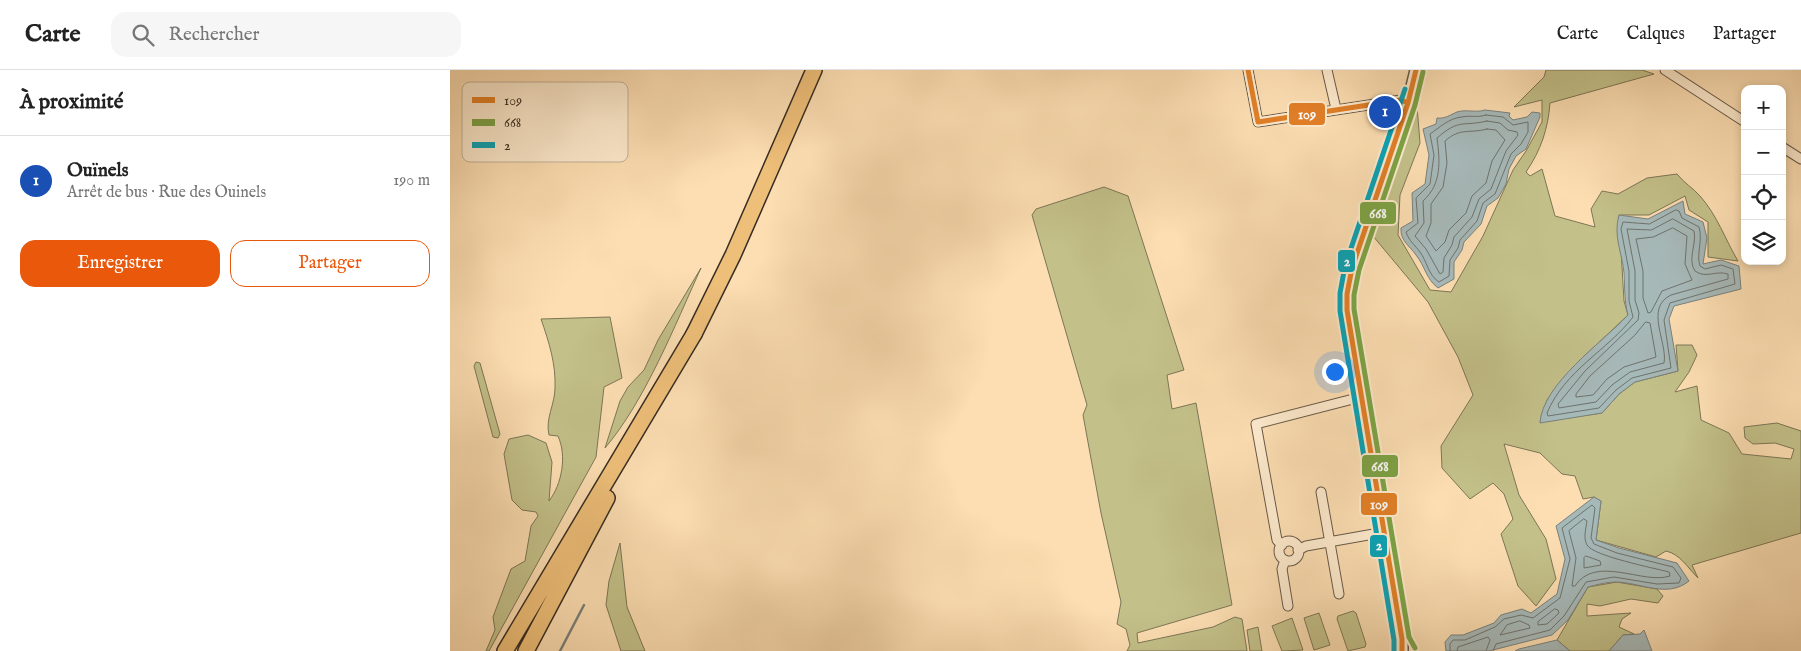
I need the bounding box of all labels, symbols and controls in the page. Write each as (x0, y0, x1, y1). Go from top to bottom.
search box (111, 12, 461, 57)
text: Carte (25, 19, 81, 50)
icon: search (129, 21, 157, 49)
text: Rechercher (169, 23, 260, 47)
text: Carte (1557, 23, 1598, 46)
text: Calques (1626, 23, 1685, 46)
text: Partager (1713, 23, 1776, 46)
legend (462, 82, 628, 162)
map controls (1741, 85, 1786, 265)
button: + (1741, 85, 1786, 130)
text: À proximité (20, 89, 123, 116)
text: 109 (504, 92, 522, 110)
pin: 1 (1369, 93, 1401, 131)
line badge: 109 (1288, 102, 1326, 126)
text: 109 (1298, 106, 1316, 124)
text: 668 (504, 114, 521, 132)
button: − (1741, 130, 1786, 175)
text: 2 (504, 137, 511, 155)
text: Ouïnels (67, 159, 128, 183)
text: 1 (33, 171, 39, 191)
text: 190 m (393, 171, 430, 191)
button: locate (1741, 175, 1786, 220)
text: Arrêt de bus · Rue des Ouinels (67, 183, 266, 203)
line badge: 668 (1359, 201, 1397, 225)
text: 668 (1369, 205, 1387, 223)
button: layers (1741, 220, 1786, 265)
button: Enregistrer (20, 240, 220, 287)
button: Partager (230, 240, 430, 287)
line badge: 2 (1337, 249, 1356, 273)
text: 2 (1344, 253, 1351, 271)
your location (1322, 359, 1348, 385)
line badge: 668 (1361, 454, 1399, 478)
text: 668 (1371, 458, 1389, 476)
line badge: 109 (1360, 492, 1398, 516)
text: 109 (1370, 496, 1388, 514)
line badge: 2 (1369, 534, 1388, 558)
text: 2 (1376, 537, 1383, 555)

